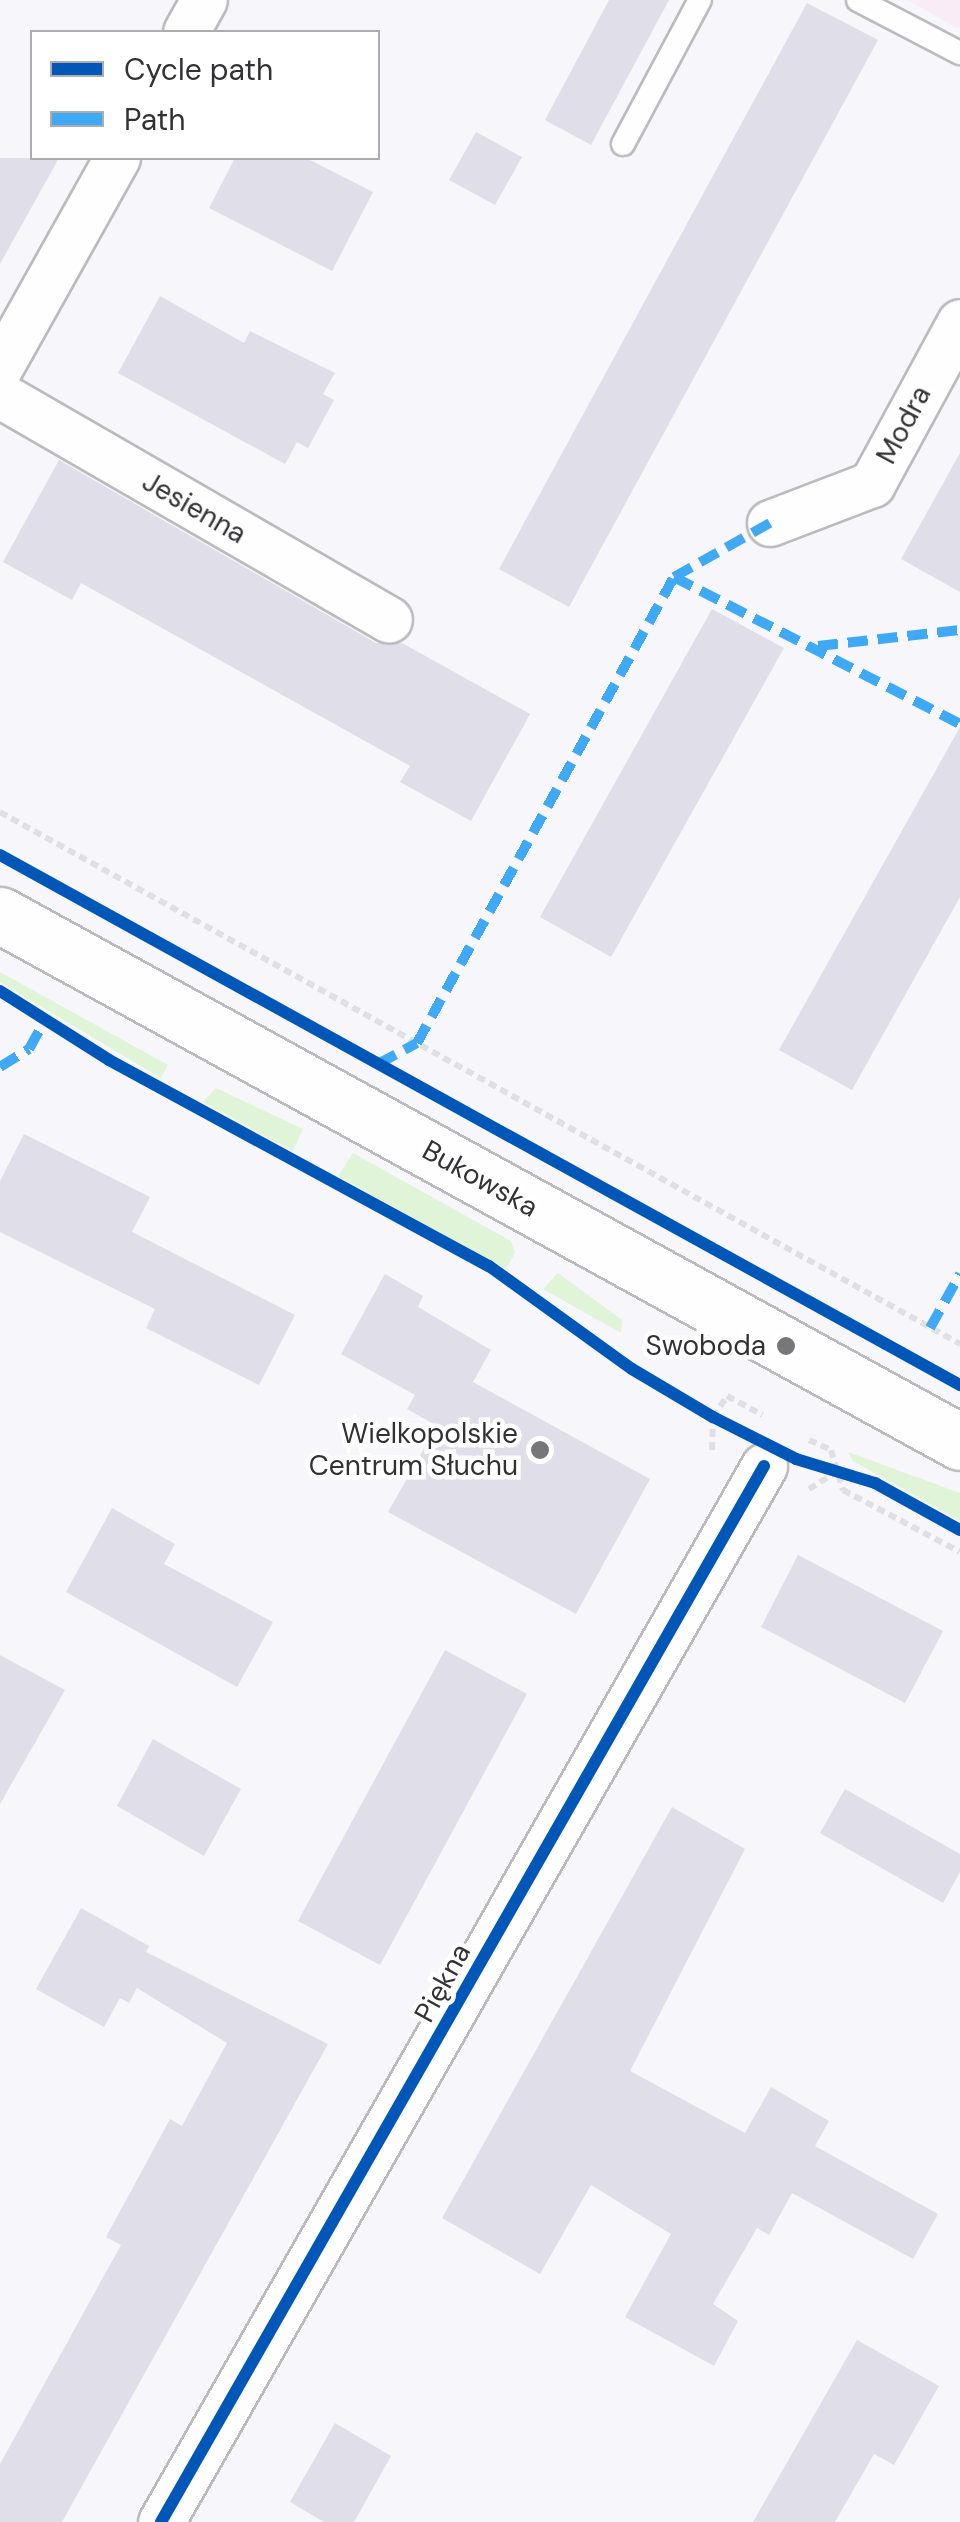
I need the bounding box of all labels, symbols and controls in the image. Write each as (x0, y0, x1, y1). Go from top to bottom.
legend (30, 30, 380, 160)
text: Cycle path (124, 50, 273, 89)
text: Path (124, 100, 186, 139)
street label: Modra (870, 380, 938, 470)
street label: Jesienna (136, 465, 252, 551)
street label: Bukowska (416, 1134, 544, 1224)
place label: Swoboda (645, 1329, 766, 1363)
marker: Swoboda (775, 1335, 797, 1357)
place label: Wielkopolskie Centrum Słuchu (309, 1417, 518, 1483)
marker: Wielkopolskie Centrum Słuchu (527, 1437, 553, 1463)
street label: Piękna (408, 1938, 478, 2028)

